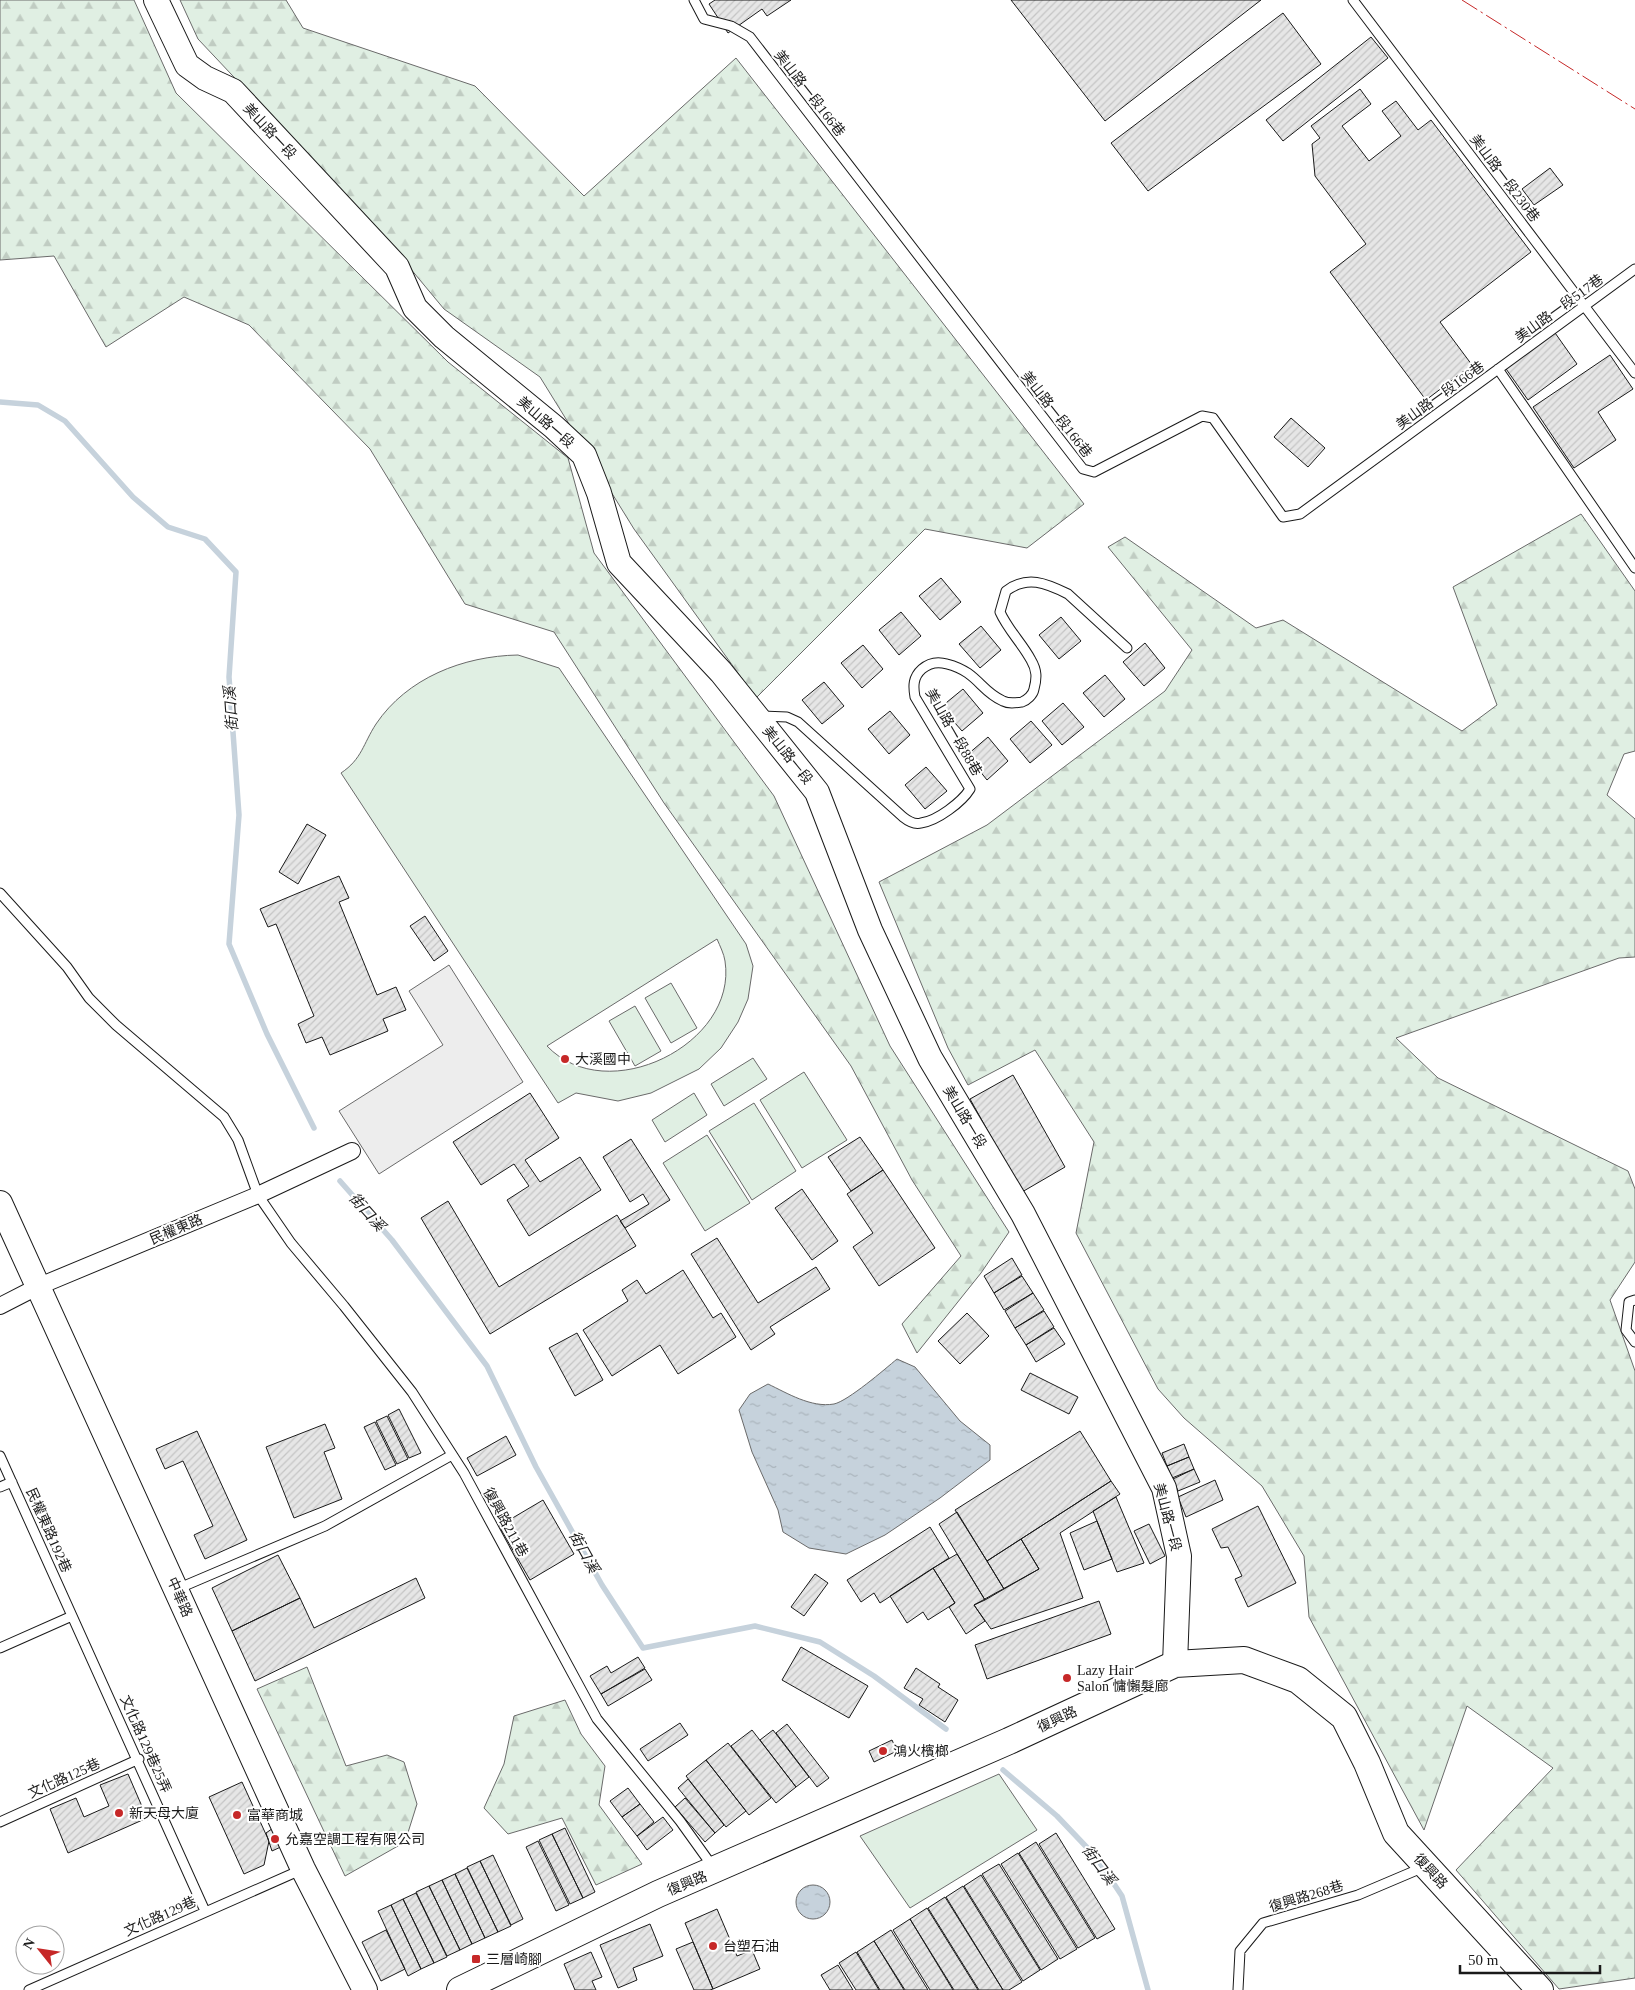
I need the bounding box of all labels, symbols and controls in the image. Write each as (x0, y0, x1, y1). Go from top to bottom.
street label: 美山路一段166巷 (771, 47, 848, 139)
street label: 美山路一段 (240, 101, 299, 162)
street label: 美山路一段230巷 (1467, 132, 1542, 225)
street label: 美山路一段517巷 (1512, 271, 1606, 345)
street label: 美山路一段166巷 (1393, 358, 1487, 432)
street label: 美山路一段166巷 (1018, 368, 1095, 460)
street label: 美山路一段 (514, 394, 577, 451)
water label: 街口溪 (221, 684, 241, 732)
street label: 美山路一段88巷 (923, 686, 985, 778)
street label: 美山路一段 (760, 723, 815, 787)
place label: 大溪國中 (575, 1052, 631, 1067)
marker: 大溪國中 (559, 1053, 571, 1065)
street label: 美山路一段 (940, 1083, 989, 1151)
water label: 街口溪 (346, 1190, 389, 1236)
street label: 民權東路 (147, 1212, 205, 1247)
street label: 美山路一段 (1151, 1481, 1184, 1553)
street label: 復興路211巷 (480, 1485, 531, 1559)
street label: 民權東路192巷 (23, 1486, 74, 1575)
water label: 街口溪 (566, 1528, 603, 1577)
street label: 中華路 (164, 1575, 195, 1619)
place label: Lazy Hair Salon 慵懶髮廊 (1077, 1663, 1168, 1694)
marker: Lazy Hair Salon 慵懶髮廊 (1061, 1672, 1073, 1684)
street label: 文化路129巷25弄 (117, 1693, 175, 1795)
street label: 復興路 (1035, 1704, 1079, 1735)
place label: 鴻火檳榔 (893, 1743, 949, 1759)
marker: 鴻火檳榔 (877, 1745, 889, 1757)
street label: 文化路125巷 (26, 1755, 102, 1801)
place label: 新天母大廈 (129, 1805, 199, 1821)
marker: 新天母大廈 (113, 1807, 125, 1819)
place label: 富華商城 (247, 1808, 303, 1823)
marker: 富華商城 (231, 1809, 243, 1821)
place label: 允嘉空調工程有限公司 (285, 1832, 425, 1847)
marker: 允嘉空調工程有限公司 (269, 1833, 281, 1845)
water label: 街口溪 (1079, 1842, 1120, 1889)
street label: 復興路 (1411, 1851, 1450, 1892)
street label: 復興路 (665, 1869, 709, 1898)
street label: 復興路268巷 (1267, 1878, 1345, 1915)
street label: 文化路129巷 (122, 1893, 198, 1939)
north arrow (15, 1925, 65, 1975)
text: N (20, 1936, 38, 1952)
place label: 台塑石油 (723, 1939, 779, 1954)
marker: 台塑石油 (707, 1940, 719, 1952)
scale bar (1460, 1942, 1600, 1974)
place label: 三層崎腳 (486, 1952, 542, 1967)
text: 50 m (1468, 1952, 1499, 1968)
marker: 三層崎腳 (470, 1953, 482, 1965)

